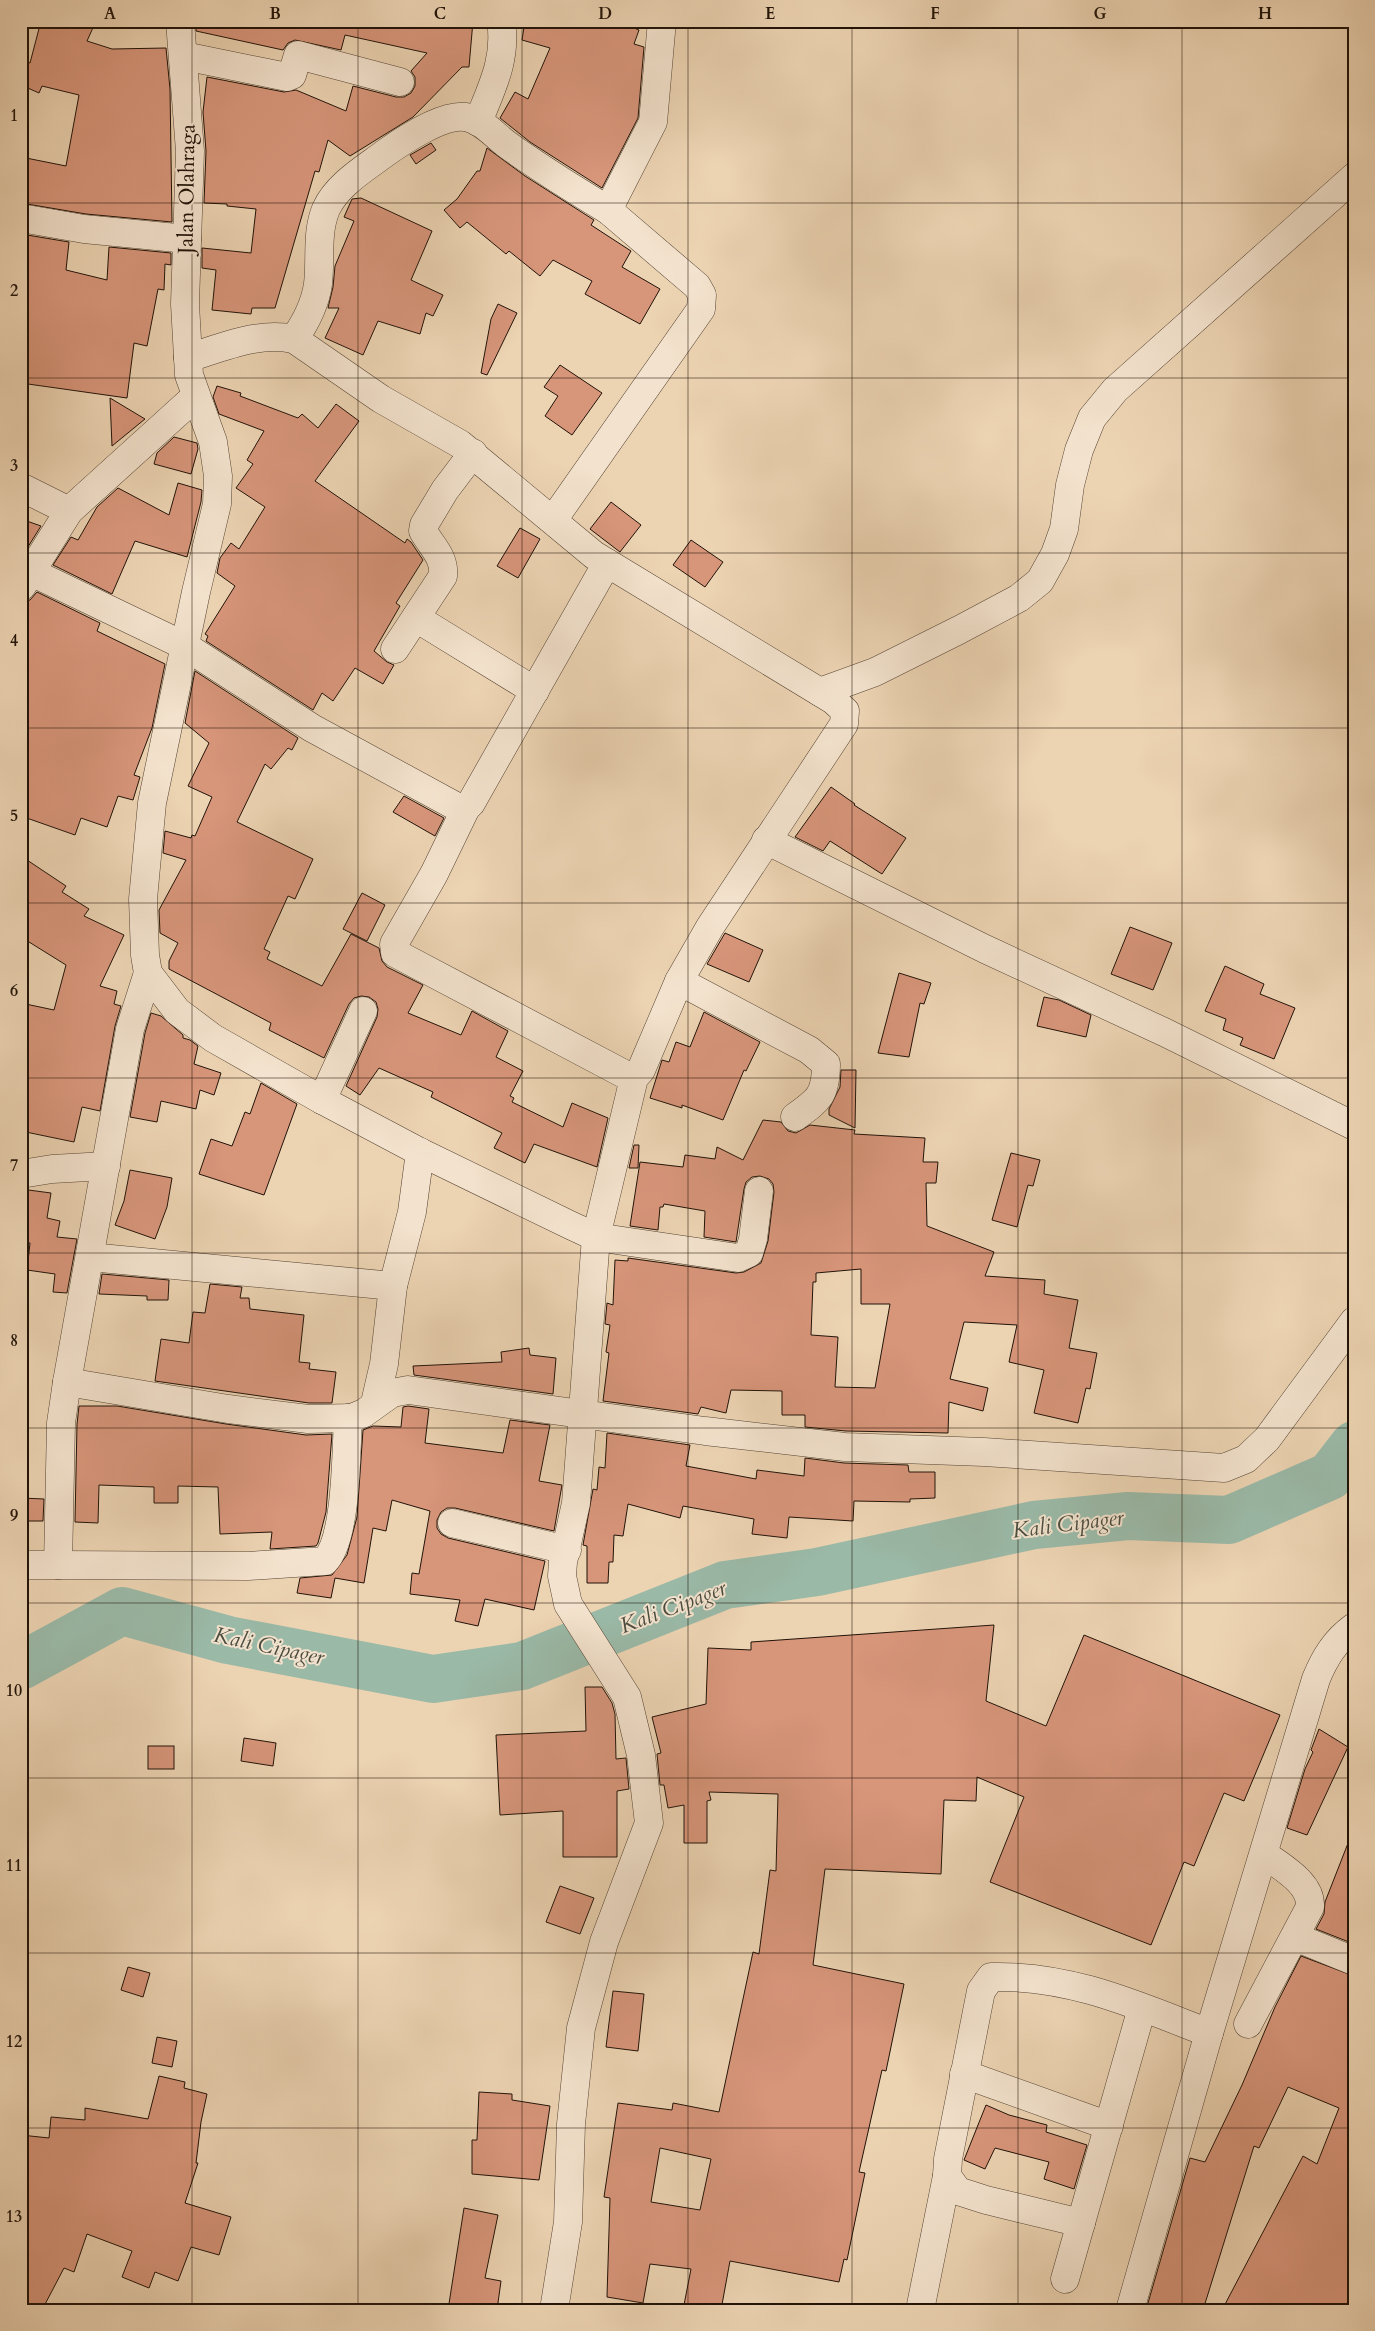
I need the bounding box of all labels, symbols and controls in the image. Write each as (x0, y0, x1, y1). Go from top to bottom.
text: A (104, 3, 116, 25)
text: B (269, 3, 281, 25)
text: C (434, 3, 446, 25)
text: D (598, 3, 612, 25)
text: E (765, 3, 775, 25)
text: F (930, 3, 940, 25)
text: G (1093, 3, 1107, 25)
text: H (1258, 3, 1272, 25)
text: 1 (10, 105, 18, 127)
street label: Jalan Olahraga (171, 124, 203, 257)
text: 2 (10, 280, 18, 302)
text: 3 (10, 455, 18, 477)
text: 4 (10, 630, 18, 652)
text: 5 (10, 805, 18, 827)
text: 6 (10, 980, 18, 1002)
text: 7 (10, 1155, 18, 1177)
text: 8 (10, 1330, 18, 1352)
water label: Kali Cipager (1011, 1502, 1126, 1546)
text: 9 (10, 1505, 18, 1527)
water label: Kali Cipager (615, 1573, 731, 1641)
water label: Kali Cipager (211, 1620, 328, 1672)
text: 10 (6, 1680, 22, 1702)
text: 11 (6, 1855, 22, 1877)
text: 12 (6, 2031, 22, 2053)
text: 13 (6, 2206, 22, 2228)

